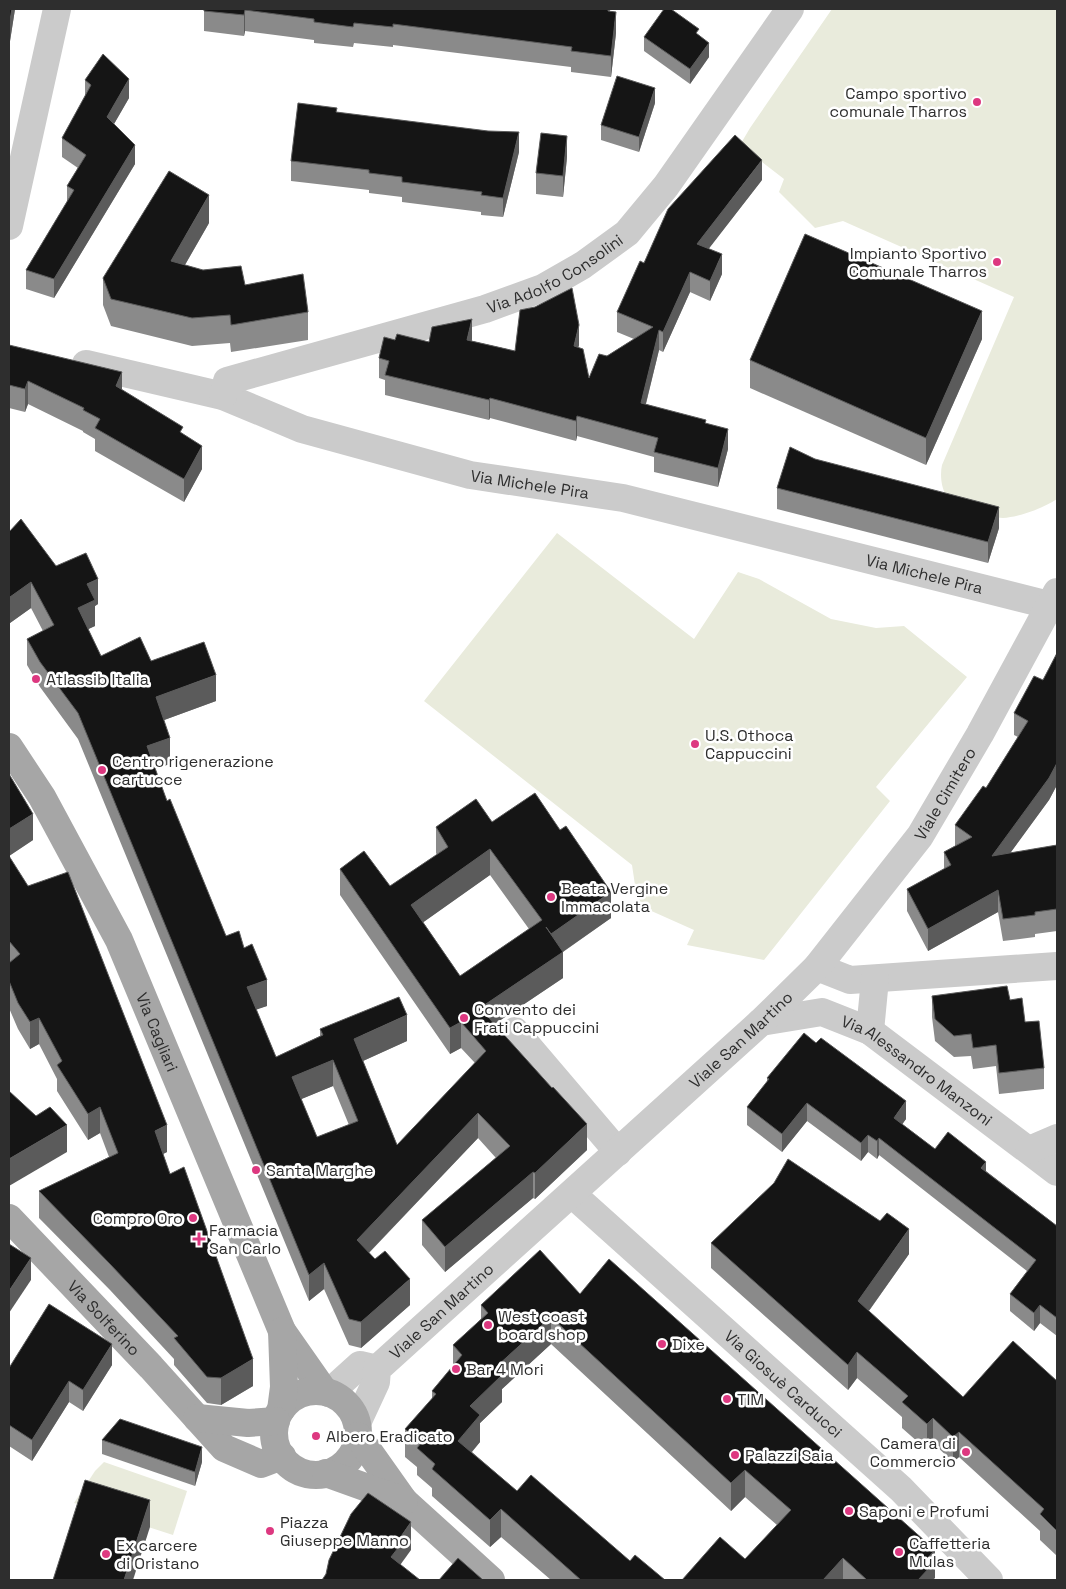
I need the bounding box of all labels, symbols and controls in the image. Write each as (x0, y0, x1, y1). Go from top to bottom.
place label: Campo sportivo comunale Tharros (830, 83, 967, 122)
marker: Campo sportivo comunale Tharros (971, 96, 983, 108)
street label: Via Adolfo Consolini (484, 229, 627, 318)
place label: Impianto Sportivo Comunale Tharros (849, 243, 987, 282)
marker: Impianto Sportivo Comunale Tharros (991, 256, 1003, 268)
street label: Via Michele Pira (469, 465, 591, 503)
street label: Via Michele Pira (864, 549, 985, 598)
place label: Atlassib Italia (46, 669, 149, 690)
marker: Atlassib Italia (30, 673, 42, 685)
place label: U.S. Othoca Cappuccini (705, 725, 793, 764)
marker: U.S. Othoca Cappuccini (689, 738, 701, 750)
street label: Viale Cimitero (909, 743, 980, 844)
place label: Centro rigenerazione cartucce (112, 751, 274, 790)
marker: Centro rigenerazione cartucce (96, 764, 108, 776)
place label: Beata Vergine Immacolata (561, 878, 668, 917)
marker: Beata Vergine Immacolata (545, 891, 557, 903)
street label: Viale San Martino (685, 986, 797, 1093)
street label: Via Cagliari (132, 989, 183, 1075)
place label: Convento dei Frati Cappuccini (474, 999, 599, 1038)
street label: Via Alessandro Manzoni (838, 1010, 997, 1130)
marker: Convento dei Frati Cappuccini (458, 1012, 470, 1024)
place label: Santa Marghe (266, 1160, 374, 1181)
marker: Santa Marghe (250, 1164, 262, 1176)
place label: Compro Oro (93, 1208, 183, 1229)
marker: Compro Oro (187, 1212, 199, 1224)
place label: Farmacia San Carlo (209, 1220, 281, 1259)
marker: Farmacia San Carlo (193, 1233, 205, 1245)
street label: Viale San Martino (385, 1258, 498, 1363)
street label: Via Solferino (63, 1276, 145, 1360)
place label: West coast board shop (498, 1306, 586, 1345)
marker: West coast board shop (482, 1319, 494, 1331)
street label: Via Giosuè Carducci (720, 1325, 847, 1442)
place label: Dixe (672, 1334, 705, 1355)
marker: Dixe (656, 1338, 668, 1350)
place label: Bar 4 Mori (466, 1359, 544, 1380)
marker: Bar 4 Mori (450, 1363, 462, 1375)
place label: TIM (737, 1389, 764, 1410)
marker: TIM (721, 1393, 733, 1405)
place label: Albero Eradicato (326, 1426, 453, 1447)
marker: Albero Eradicato (310, 1430, 322, 1442)
place label: Camera di Commercio (870, 1433, 956, 1472)
place label: Palazzi Saia (745, 1445, 834, 1466)
marker: Camera di Commercio (960, 1446, 972, 1458)
marker: Palazzi Saia (729, 1449, 741, 1461)
place label: Saponi e Profumi (859, 1501, 989, 1522)
marker: Saponi e Profumi (843, 1505, 855, 1517)
place label: Piazza Giuseppe Manno (280, 1512, 409, 1551)
marker: Piazza Giuseppe Manno (264, 1525, 276, 1537)
place label: Caffetteria Mulas (909, 1533, 990, 1572)
place label: Ex carcere di Oristano (116, 1535, 199, 1574)
marker: Caffetteria Mulas (893, 1546, 905, 1558)
marker: Ex carcere di Oristano (100, 1548, 112, 1560)

